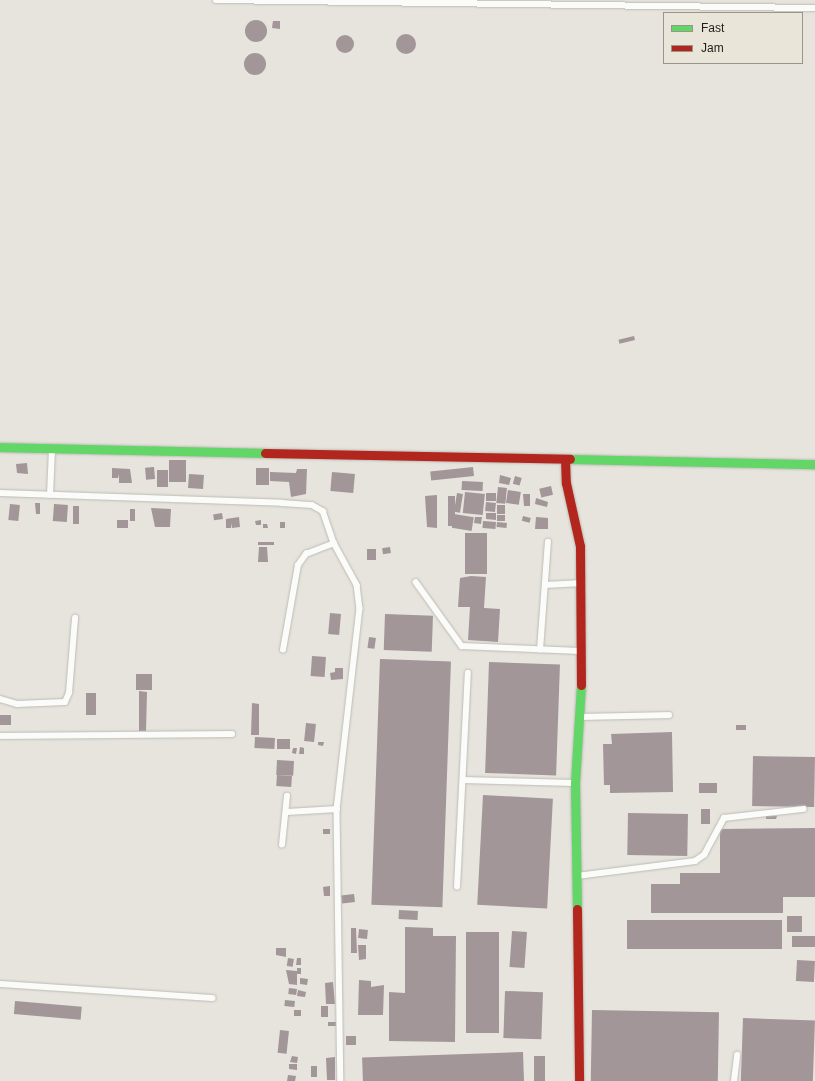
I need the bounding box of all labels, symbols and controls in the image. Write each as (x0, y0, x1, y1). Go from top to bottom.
legend (663, 12, 803, 64)
text: Fast (701, 21, 724, 35)
text: Jam (701, 41, 724, 55)

